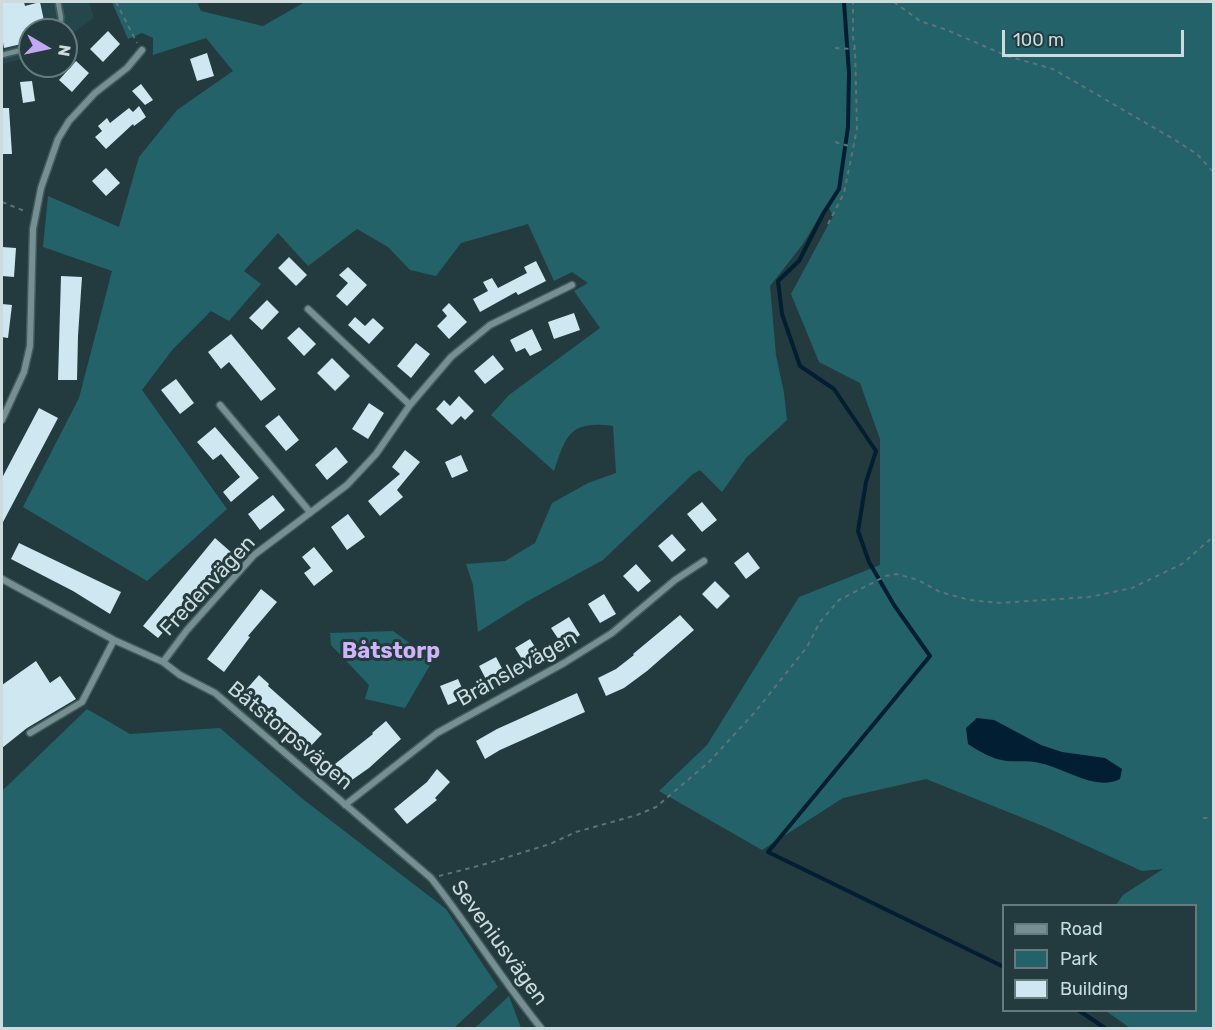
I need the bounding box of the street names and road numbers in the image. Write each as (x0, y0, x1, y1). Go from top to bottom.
street label: Fredenvägen (155, 531, 261, 641)
street label: Bränslevägen (453, 626, 581, 712)
street label: Båtstorpsvägen (222, 676, 358, 796)
street label: Seveniusvägen (445, 876, 553, 1010)

